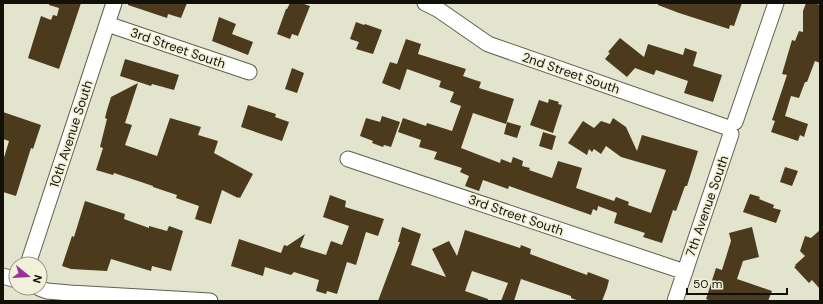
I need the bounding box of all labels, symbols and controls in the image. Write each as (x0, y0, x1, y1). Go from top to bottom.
street label: 3rd Street South (128, 24, 228, 72)
street label: 2nd Street South (520, 48, 622, 98)
street label: 10th Avenue South (46, 78, 96, 190)
street label: 7th Avenue South (682, 153, 732, 259)
street label: 3rd Street South (466, 191, 566, 239)
north arrow (8, 256, 48, 296)
scale bar (687, 270, 787, 296)
text: N (30, 273, 45, 285)
text: 50 m (693, 276, 722, 292)

